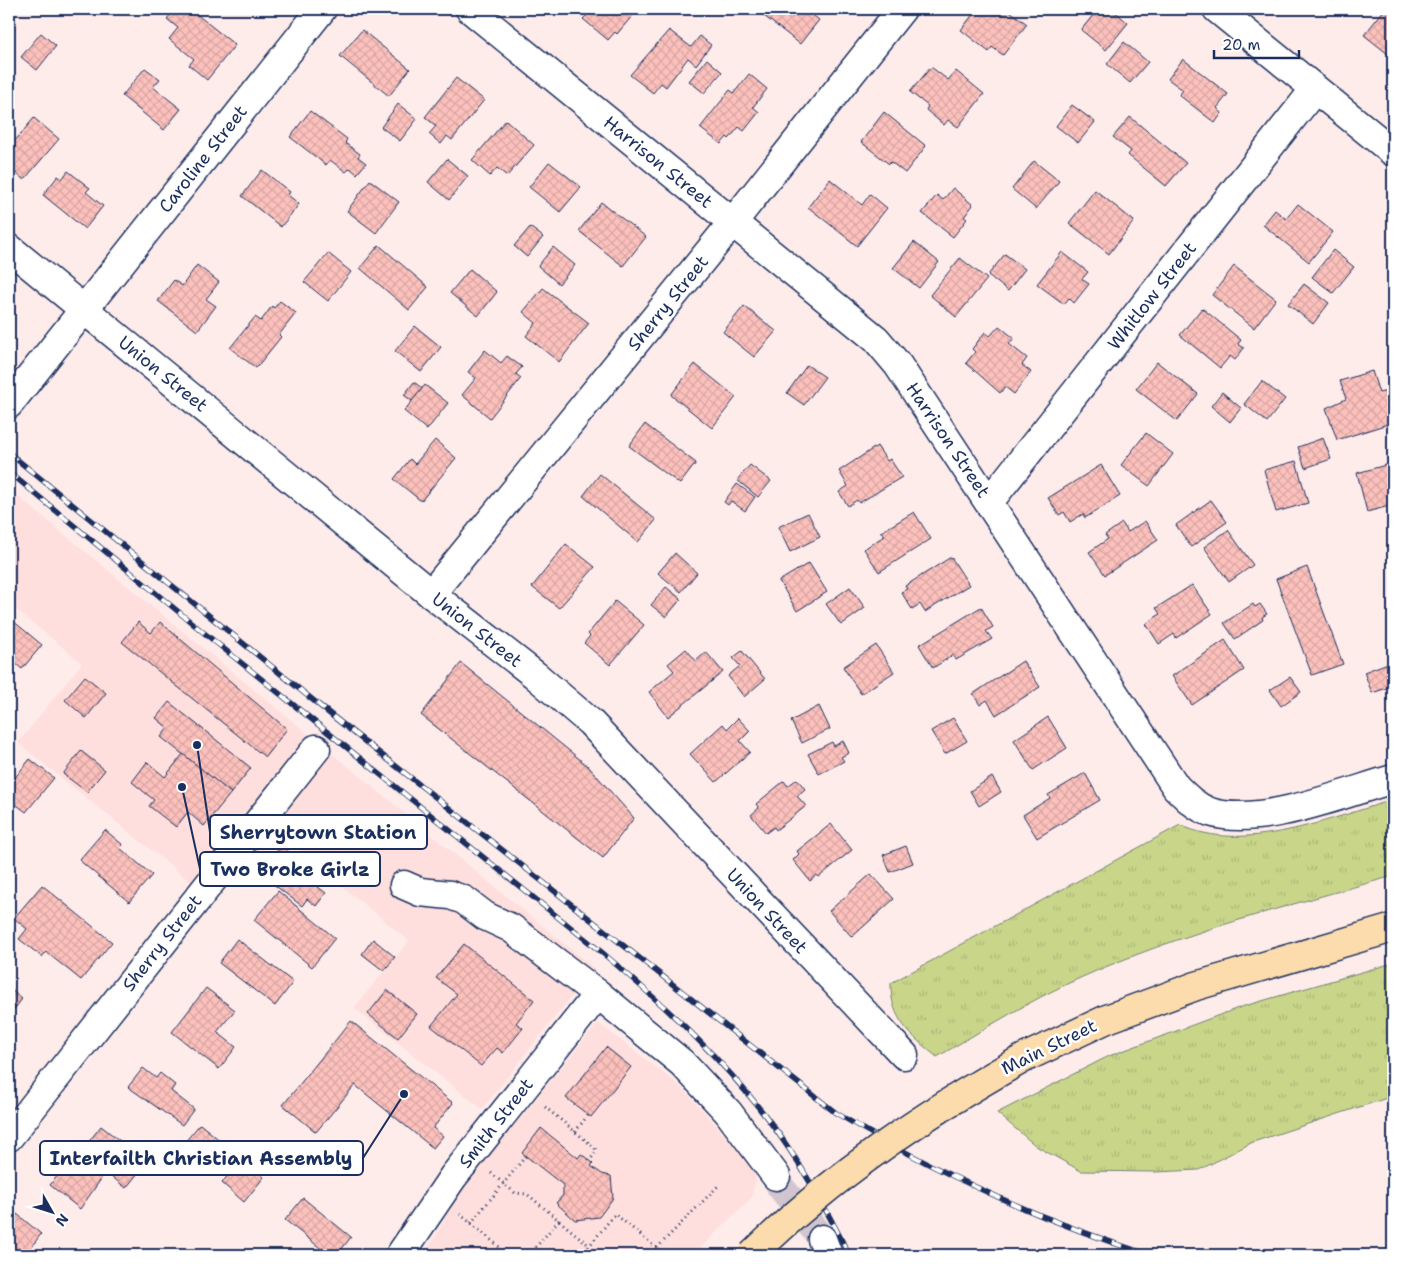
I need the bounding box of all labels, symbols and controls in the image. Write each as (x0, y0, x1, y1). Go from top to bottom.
scale bar (1214, 28, 1300, 60)
text: 20 m (1222, 35, 1261, 55)
street label: Caroline Street (153, 100, 253, 218)
street label: Harrison Street (598, 110, 718, 214)
street label: Whitlow Street (1102, 237, 1202, 355)
street label: Sherry Street (622, 250, 714, 356)
street label: Union Street (113, 331, 213, 418)
street label: Harrison Street (901, 378, 996, 502)
street label: Union Street (427, 587, 527, 673)
callout: Sherrytown Station (210, 815, 427, 849)
text: Sherrytown Station (220, 820, 417, 845)
callout: Two Broke Girlz (200, 852, 380, 886)
text: Two Broke Girlz (210, 857, 370, 882)
street label: Union Street (721, 863, 813, 959)
street label: Sherry Street (117, 890, 207, 996)
street label: Main Street (997, 1014, 1101, 1080)
street label: Smith Street (453, 1073, 539, 1173)
callout: Interfailth Christian Assembly (40, 1141, 363, 1175)
text: Interfailth Christian Assembly (50, 1146, 352, 1171)
north arrow (28, 1186, 78, 1236)
text: N (52, 1210, 73, 1230)

